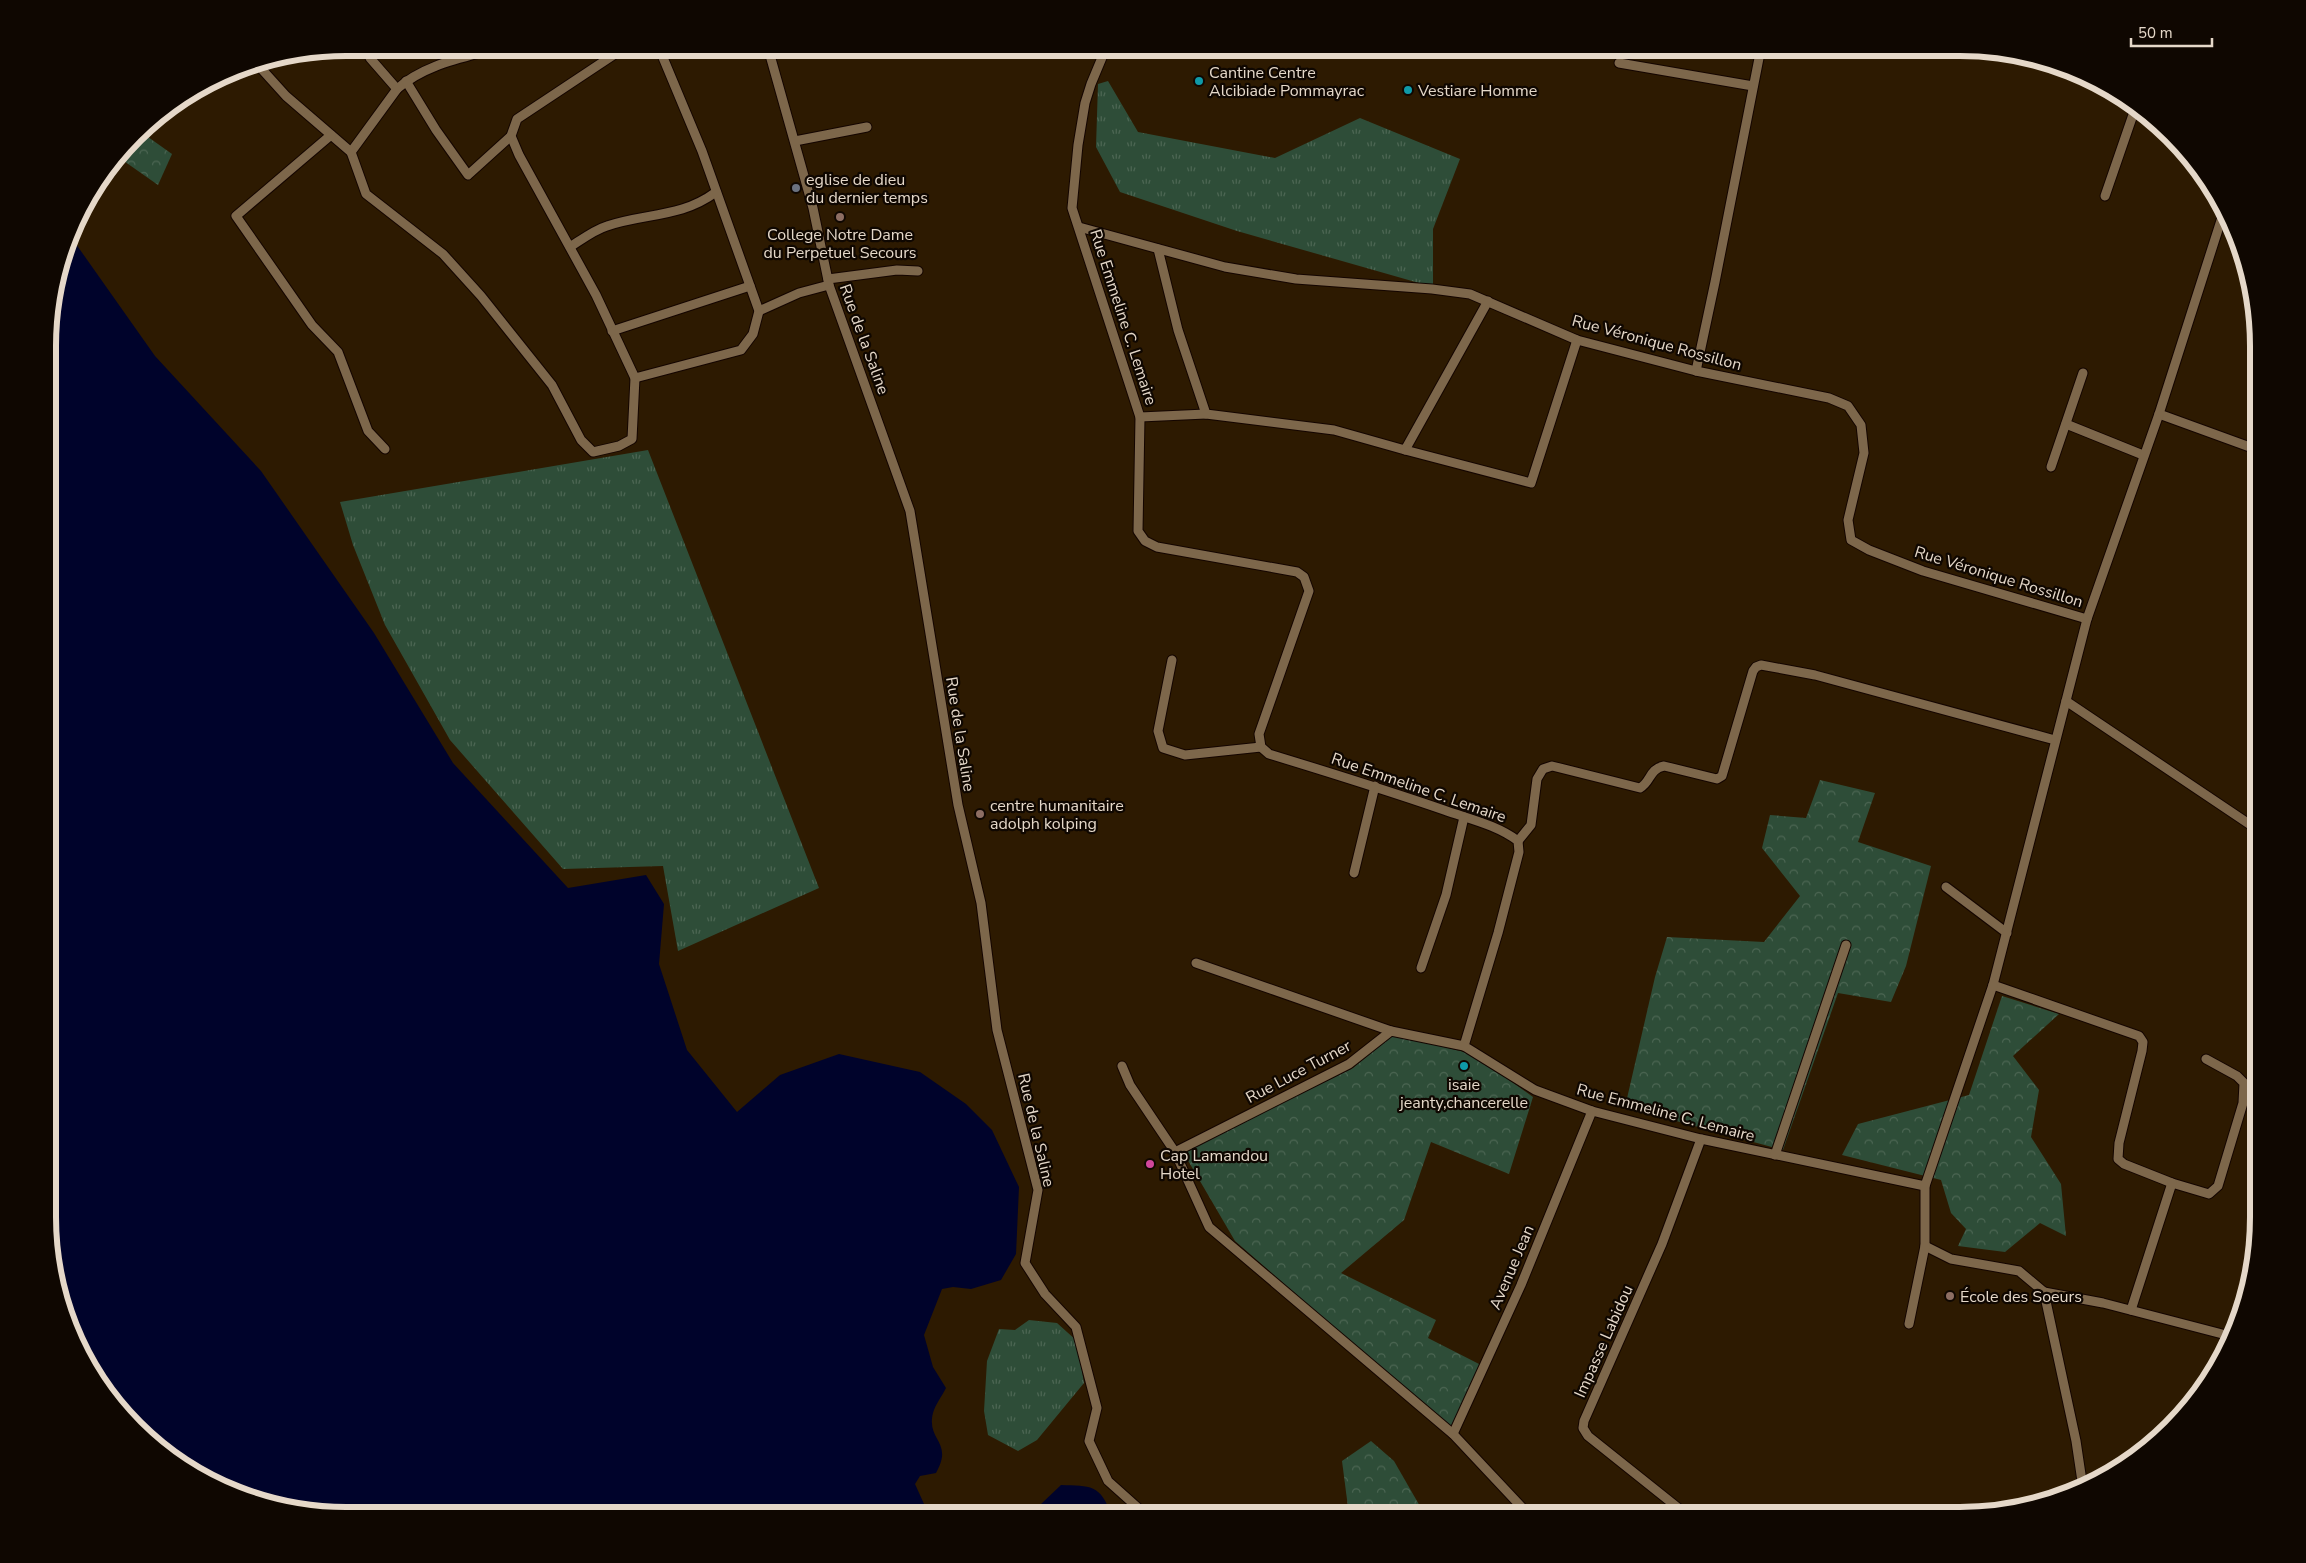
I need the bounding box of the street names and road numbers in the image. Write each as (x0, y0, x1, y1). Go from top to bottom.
street label: Rue Emmeline C. Lemaire (1084, 227, 1162, 408)
street label: Rue de la Saline (834, 281, 894, 398)
street label: Rue Véronique Rossillon (1569, 310, 1744, 376)
street label: Rue Véronique Rossillon (1912, 541, 2086, 613)
street label: Rue de la Saline (940, 675, 980, 793)
street label: Rue Emmeline C. Lemaire (1328, 748, 1509, 828)
street label: Rue Luce Turner (1242, 1035, 1355, 1109)
street label: Rue de la Saline (1012, 1071, 1060, 1189)
street label: Rue Emmeline C. Lemaire (1574, 1079, 1757, 1147)
street label: Avenue Jean (1484, 1222, 1540, 1313)
street label: Impasse Labidou (1569, 1282, 1639, 1401)

